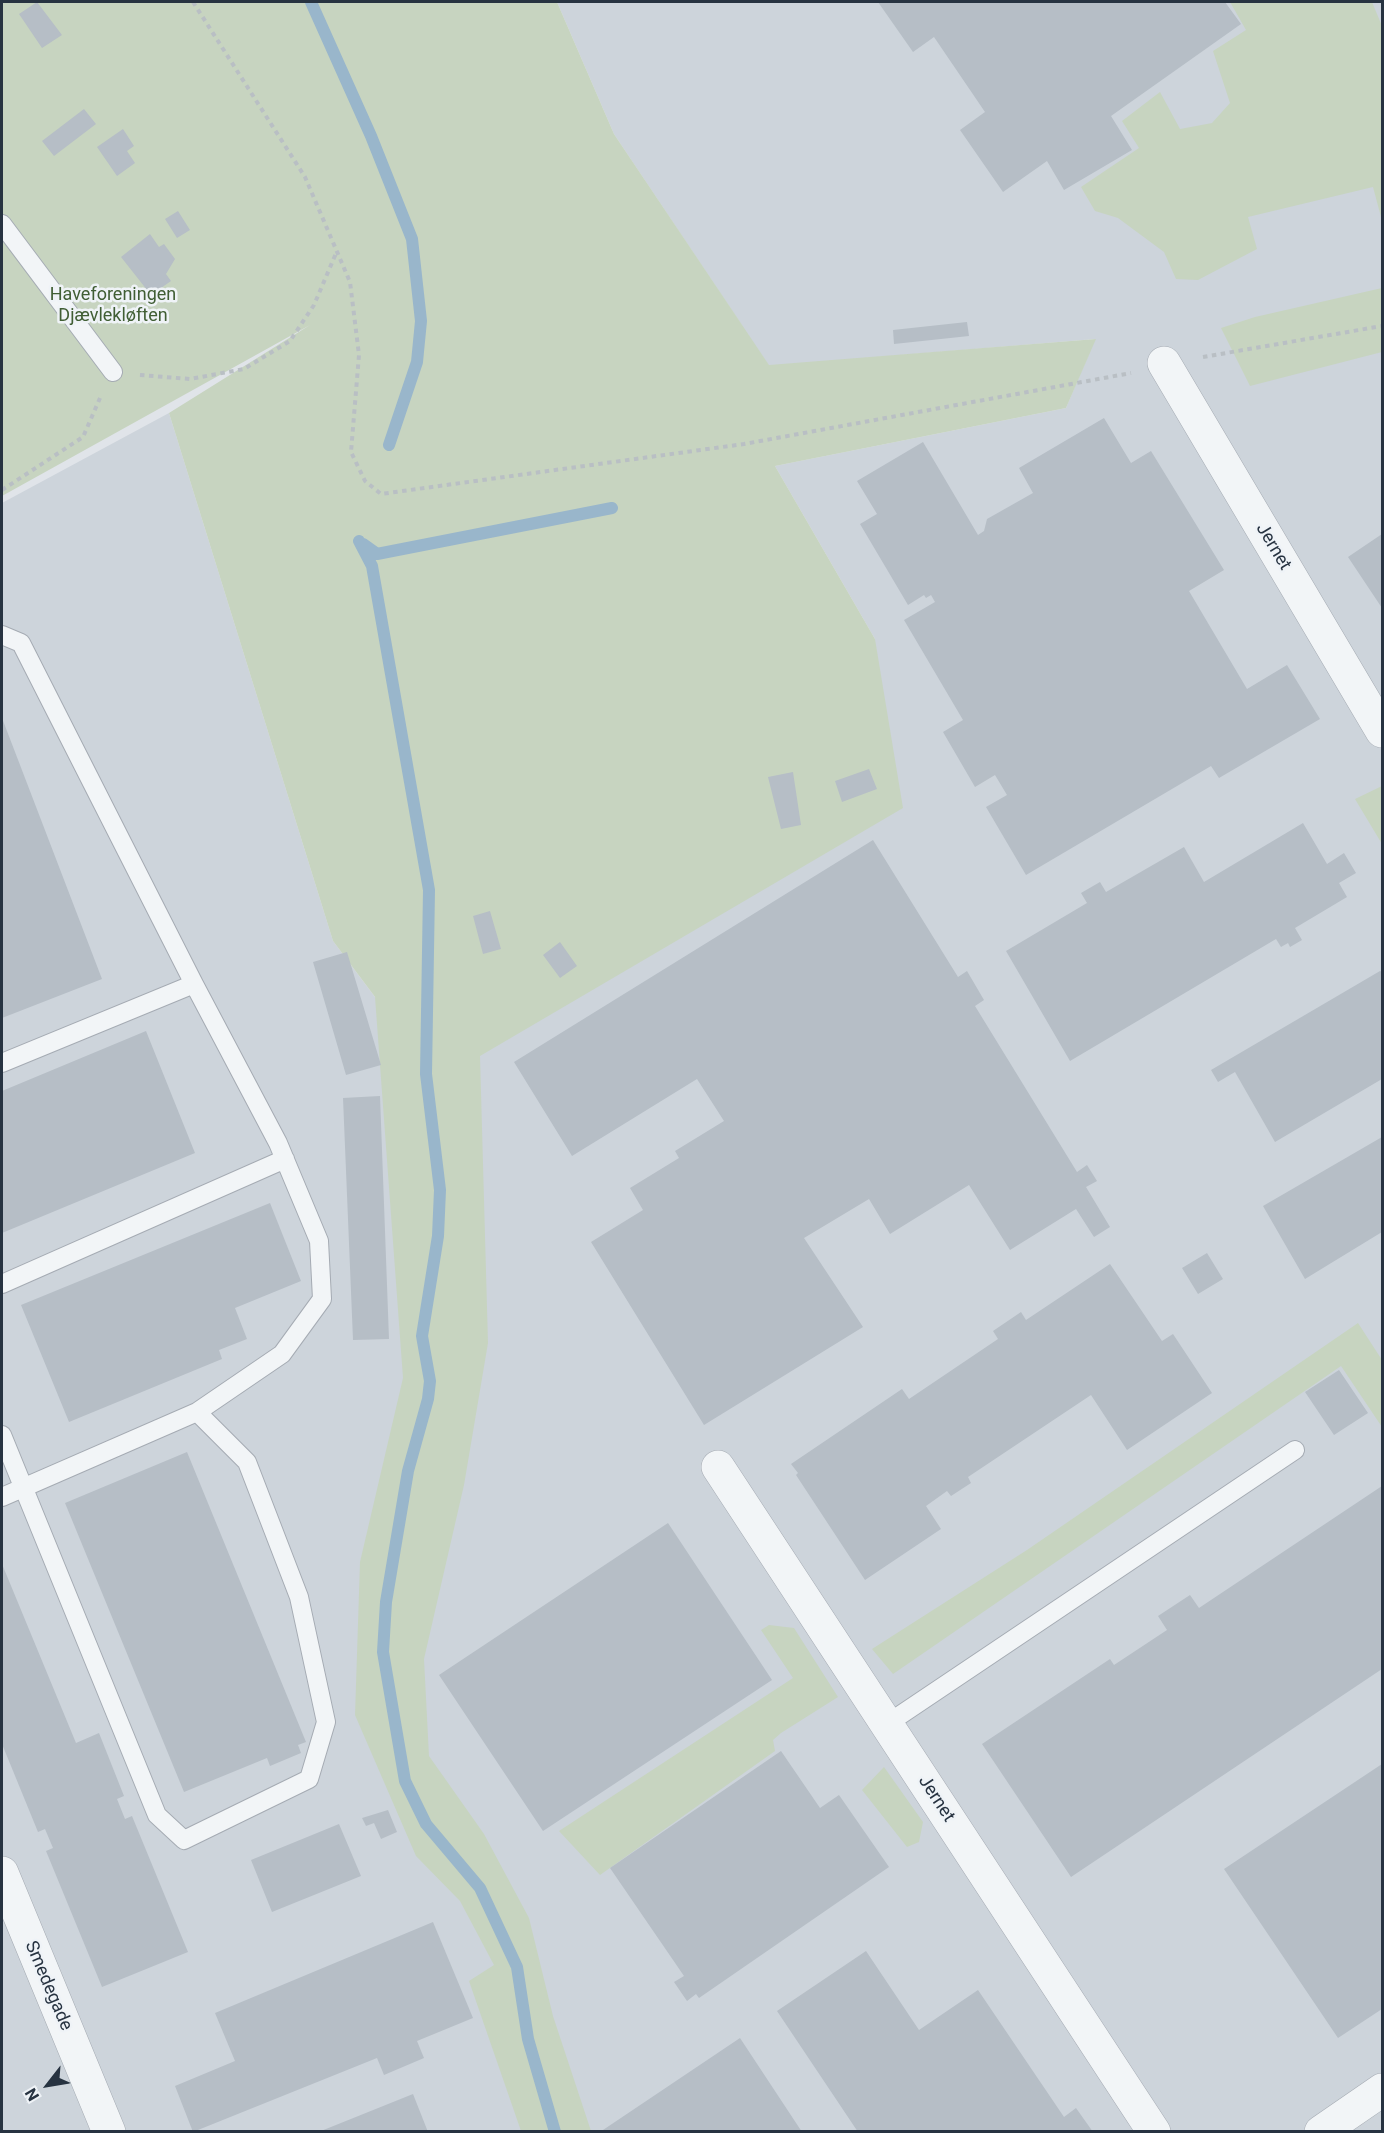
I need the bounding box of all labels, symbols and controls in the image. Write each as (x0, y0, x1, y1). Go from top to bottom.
park label: Haveforeningen Djævlekløften (50, 284, 176, 326)
street label: Jernet (1251, 520, 1295, 574)
street label: Jernet (913, 1772, 959, 1826)
street label: Smedegade (19, 1938, 77, 2034)
north arrow (18, 2055, 78, 2115)
text: N (21, 2085, 43, 2104)

